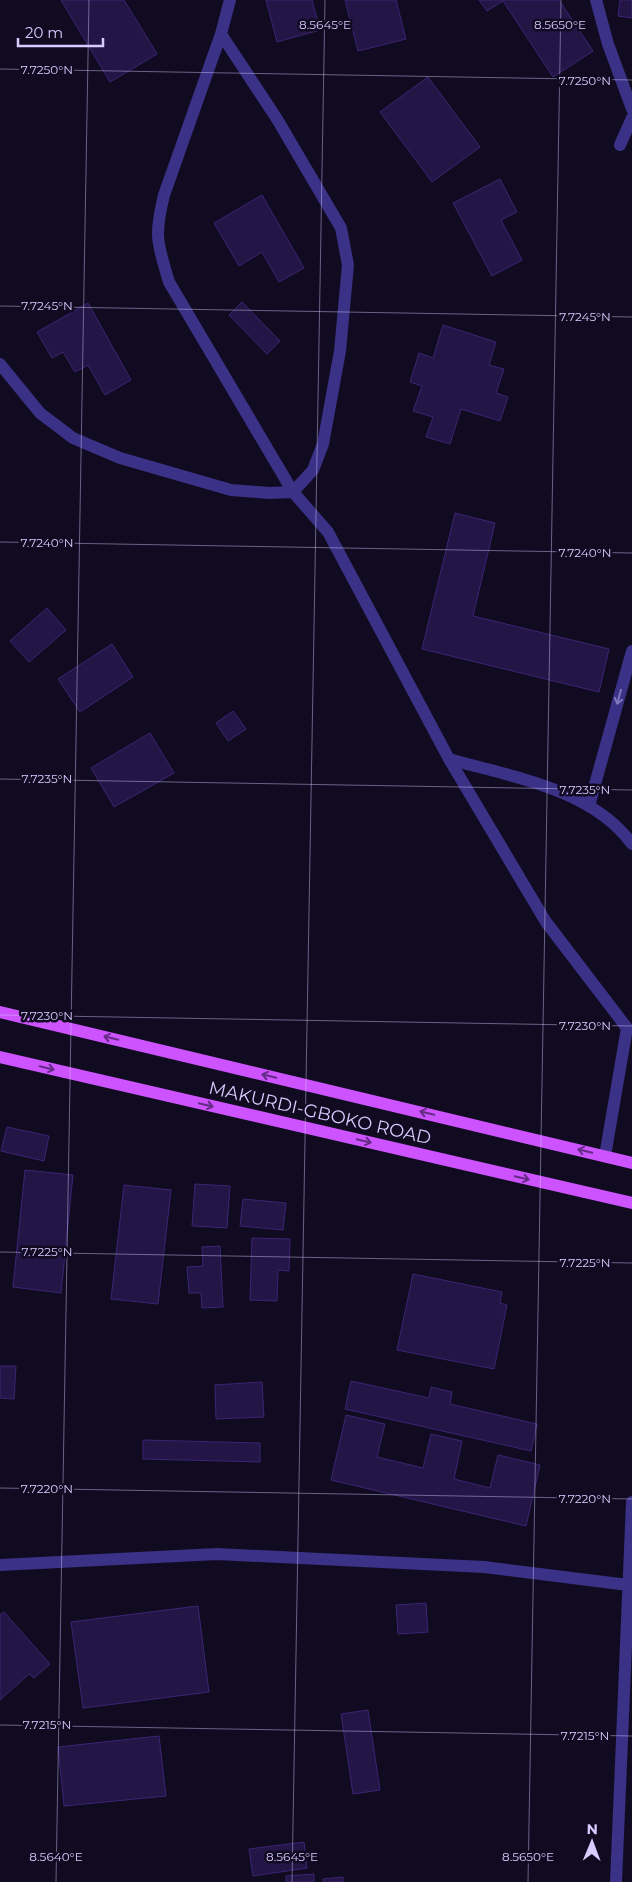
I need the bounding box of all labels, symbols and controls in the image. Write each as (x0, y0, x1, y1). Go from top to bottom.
scale bar (18, 15, 102, 47)
text: 8.5645°E (299, 17, 351, 32)
text: 8.5650°E (534, 17, 586, 32)
text: 20 m (25, 23, 63, 42)
text: 7.7250°N (21, 62, 73, 77)
text: 7.7250°N (559, 73, 611, 88)
text: 7.7245°N (21, 298, 73, 313)
text: 7.7245°N (559, 309, 611, 324)
text: 7.7240°N (20, 535, 74, 550)
text: 7.7240°N (558, 545, 612, 560)
one-way arrow (614, 689, 623, 705)
text: 7.7235°N (22, 771, 72, 786)
text: 7.7235°N (560, 782, 610, 797)
text: 7.7230°N (21, 1008, 73, 1023)
text: 7.7230°N (559, 1018, 611, 1033)
one-way arrow (103, 1033, 119, 1042)
one-way arrow (39, 1064, 55, 1073)
one-way arrow (261, 1071, 277, 1080)
street label: MAKURDI-GBOKO ROAD (207, 1077, 433, 1149)
one-way arrow (197, 1101, 213, 1110)
one-way arrow (419, 1108, 435, 1117)
one-way arrow (356, 1137, 372, 1146)
one-way arrow (577, 1146, 593, 1155)
one-way arrow (514, 1174, 530, 1183)
text: 7.7225°N (22, 1244, 72, 1259)
text: 7.7225°N (560, 1255, 610, 1270)
text: 7.7220°N (21, 1481, 73, 1496)
text: 7.7220°N (559, 1491, 611, 1506)
text: 7.7215°N (23, 1717, 71, 1732)
text: 7.7215°N (561, 1728, 609, 1743)
north arrow (567, 1817, 617, 1867)
text: N (586, 1820, 598, 1838)
text: 8.5640°E (29, 1849, 83, 1864)
text: 8.5645°E (266, 1849, 318, 1864)
text: 8.5650°E (502, 1849, 554, 1864)

